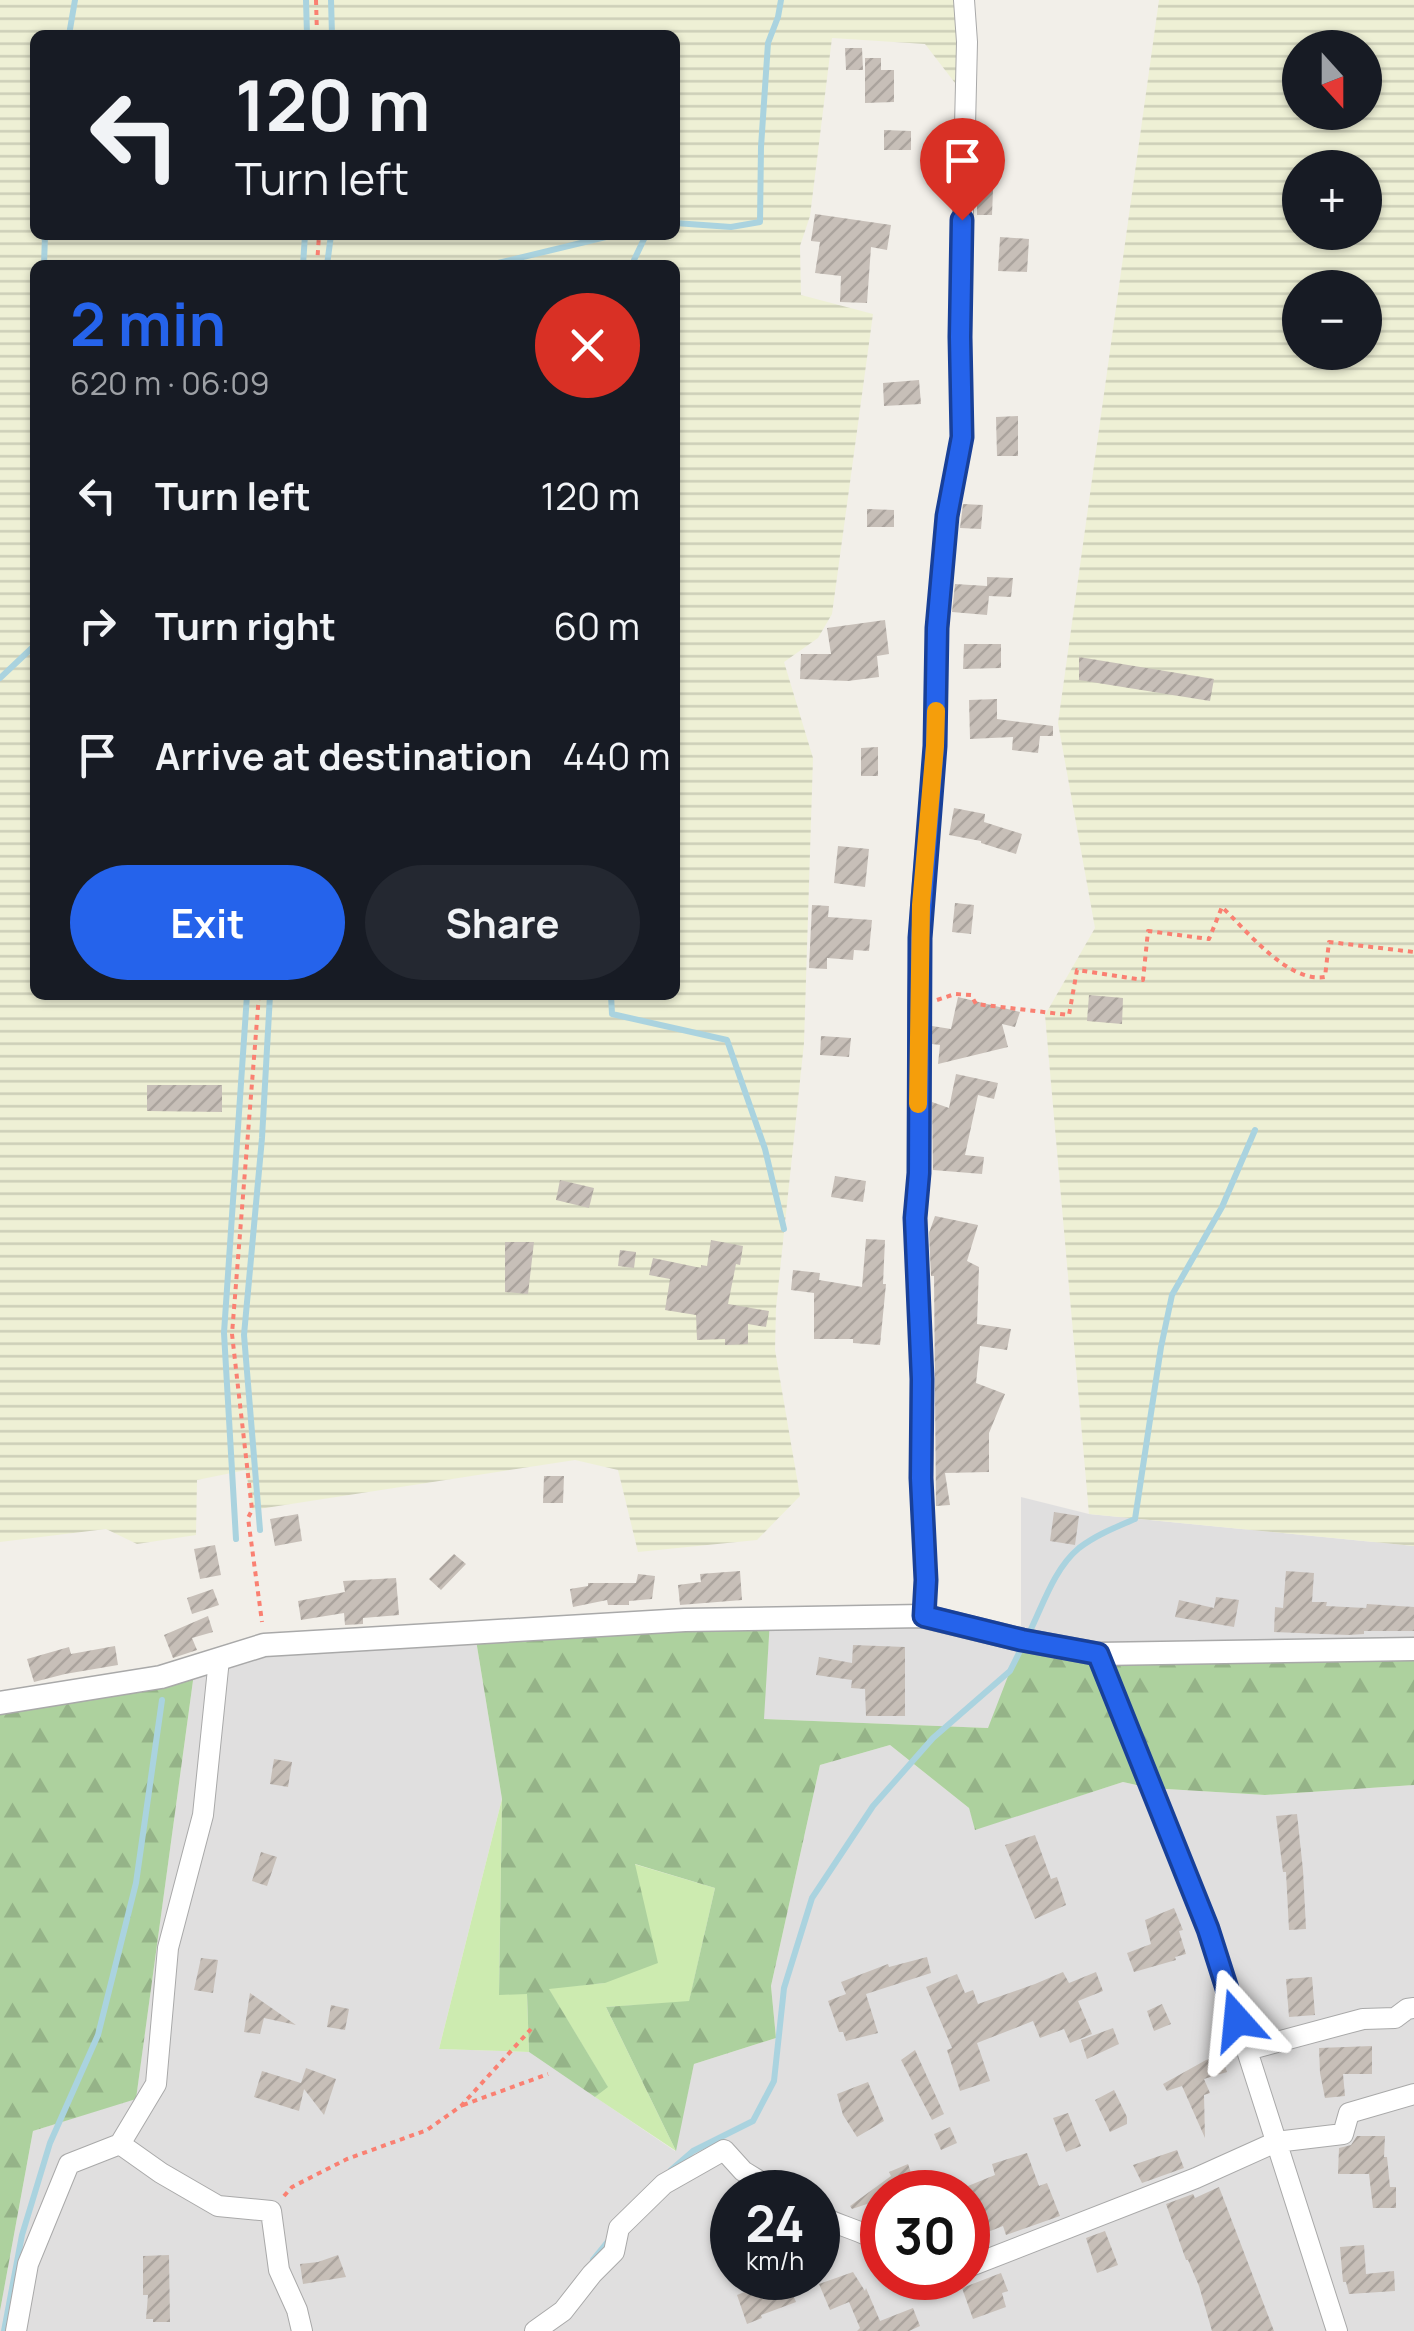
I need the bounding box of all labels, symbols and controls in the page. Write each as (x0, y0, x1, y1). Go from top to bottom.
north arrow (1282, 30, 1382, 130)
map controls (1282, 30, 1382, 370)
text: 120 m (235, 56, 430, 152)
icon: left (70, 70, 200, 200)
pin (920, 118, 1005, 221)
icon: arrive (935, 133, 990, 188)
text: Turn left (235, 147, 409, 209)
button: + (1282, 150, 1382, 250)
button: − (1282, 270, 1382, 370)
text: 2 min (70, 282, 226, 364)
button: close (535, 293, 640, 398)
text: 620 m · 06:09 (70, 361, 270, 405)
icon: left (70, 468, 125, 523)
text: Turn left (155, 469, 311, 521)
text: 120 m (541, 469, 640, 521)
icon: right (70, 598, 125, 653)
text: Turn right (155, 599, 336, 651)
text: 60 m (553, 599, 640, 651)
icon: arrive (70, 728, 125, 783)
text: Arrive at destination (155, 729, 532, 781)
text: 440 m (562, 729, 670, 781)
button: Exit (70, 865, 345, 980)
button: Share (365, 865, 640, 980)
position arrow (1185, 1968, 1289, 2072)
speed limit sign: 30 (860, 2170, 990, 2300)
text: 24 (745, 2189, 805, 2257)
text: km/h (746, 2243, 804, 2278)

